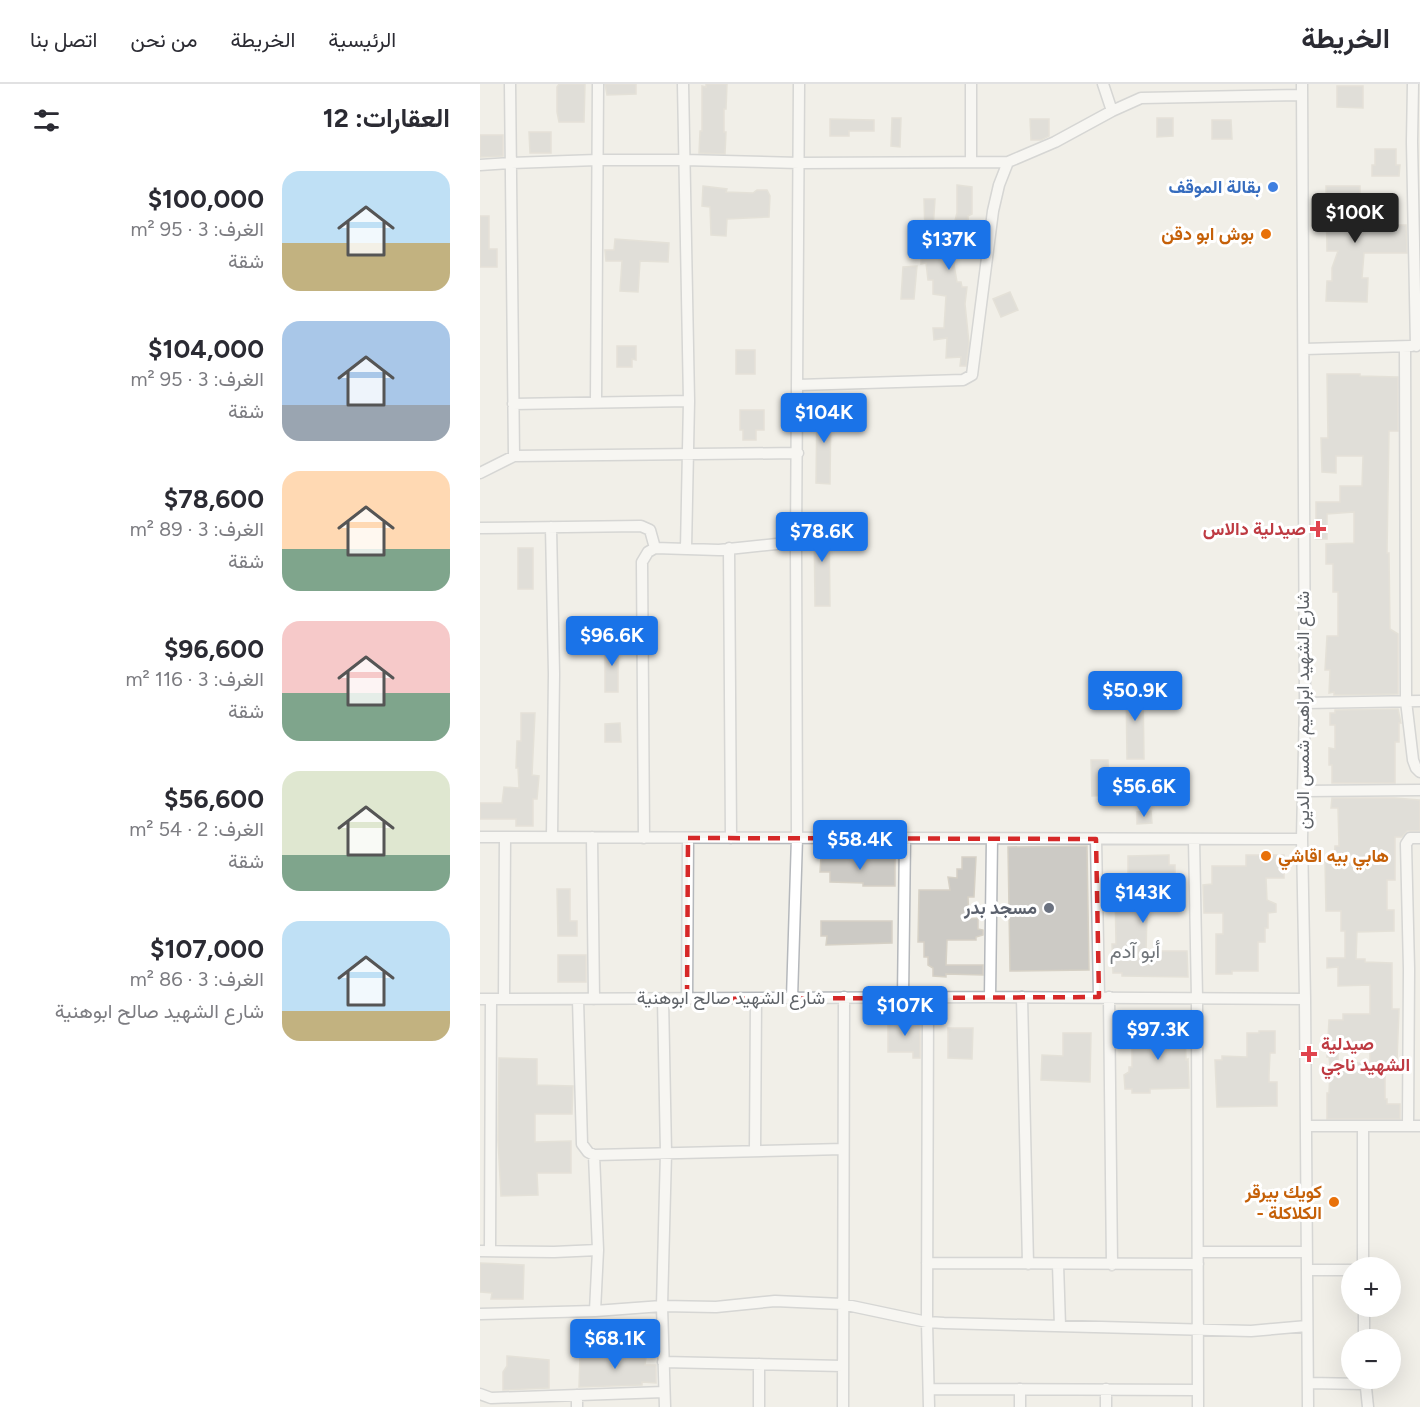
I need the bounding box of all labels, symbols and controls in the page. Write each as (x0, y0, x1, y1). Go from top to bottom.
text: الخريطة (1301, 21, 1390, 55)
text: اتصل بنا (30, 27, 97, 52)
text: من نحن (130, 27, 197, 52)
text: الخريطة (230, 27, 295, 52)
text: الرئيسية (328, 27, 396, 52)
text: العقارات: 12 (323, 102, 450, 134)
icon: filters (30, 104, 63, 137)
place label: بقالة الموقف (1168, 176, 1261, 198)
marker: بقالة الموقف (1266, 180, 1280, 194)
text: $100,000 (148, 183, 264, 215)
pin: $100K (1313, 193, 1397, 244)
icon: home (330, 195, 402, 267)
text: $100K (1326, 200, 1384, 224)
text: الغرف: 3 · 95 m² (131, 217, 264, 241)
pin: $137K (907, 220, 991, 271)
place label: بوش ابو دقن (1161, 223, 1254, 245)
text: $137K (921, 227, 977, 251)
marker: بوش ابو دقن (1259, 227, 1273, 241)
text: شقة (228, 249, 264, 273)
text: $104,000 (148, 333, 264, 365)
icon: home (330, 345, 402, 417)
text: الغرف: 3 · 95 m² (131, 367, 264, 391)
pin: $104K (782, 393, 866, 444)
text: شقة (228, 399, 264, 423)
text: $104K (795, 400, 853, 424)
text: $78,600 (164, 483, 264, 515)
icon: home (330, 495, 402, 567)
pin: $78.6K (773, 512, 871, 563)
text: الغرف: 3 · 89 m² (130, 517, 264, 541)
place label: صيدلية دالاس (1203, 518, 1306, 540)
text: $78.6K (790, 519, 854, 543)
marker: صيدلية دالاس (1311, 522, 1325, 536)
text: شقة (228, 549, 264, 573)
street label: شارع الشهيد ابراهيم شمس الدين (1292, 591, 1315, 829)
pin: $96.6K (563, 616, 661, 667)
text: $96.6K (580, 623, 644, 647)
text: $96,600 (164, 633, 264, 665)
icon: home (330, 645, 402, 717)
text: الغرف: 3 · 116 m² (126, 667, 264, 691)
pin: $50.9K (1086, 671, 1184, 722)
text: $50.9K (1102, 678, 1168, 702)
text: شقة (228, 699, 264, 723)
pin: $56.6K (1095, 767, 1193, 818)
text: $56.6K (1112, 774, 1176, 798)
text: $56,600 (164, 783, 264, 815)
icon: home (330, 795, 402, 867)
text: الغرف: 2 · 54 m² (129, 817, 264, 841)
pin: $58.4K (811, 820, 909, 871)
text: $58.4K (827, 827, 893, 851)
place label: هابي بيه اقاشي (1278, 845, 1389, 871)
text: شقة (228, 849, 264, 873)
marker: هابي بيه اقاشي (1259, 849, 1273, 863)
pin: $143K (1101, 873, 1185, 924)
text: $143K (1115, 880, 1171, 904)
place label: مسجد بدر (963, 897, 1037, 919)
marker: مسجد بدر (1042, 901, 1056, 915)
text: $107,000 (150, 933, 264, 965)
district label: أبو آدم (1110, 939, 1161, 964)
icon: home (330, 945, 402, 1017)
text: الغرف: 3 · 86 m² (130, 967, 264, 991)
pin: $107K (863, 986, 947, 1037)
street label: شارع الشهيد صالح ابوهنية (637, 987, 825, 1010)
text: $107K (877, 993, 933, 1017)
text: شارع الشهيد صالح ابوهنية (55, 999, 264, 1023)
pin: $97.3K (1109, 1010, 1207, 1061)
text: $97.3K (1126, 1017, 1190, 1041)
place label: صيدلية الشهيد ناجي (1321, 1033, 1410, 1080)
marker: صيدلية الشهيد ناجي (1302, 1047, 1316, 1061)
place label: كويك بيرقر - الكلاكلة (1244, 1181, 1322, 1224)
marker: كويك بيرقر - الكلاكلة (1327, 1195, 1341, 1209)
map controls (1341, 1257, 1401, 1389)
button: + (1341, 1257, 1401, 1317)
pin: $68.1K (566, 1319, 664, 1370)
text: $68.1K (584, 1326, 646, 1350)
button: − (1341, 1329, 1401, 1389)

